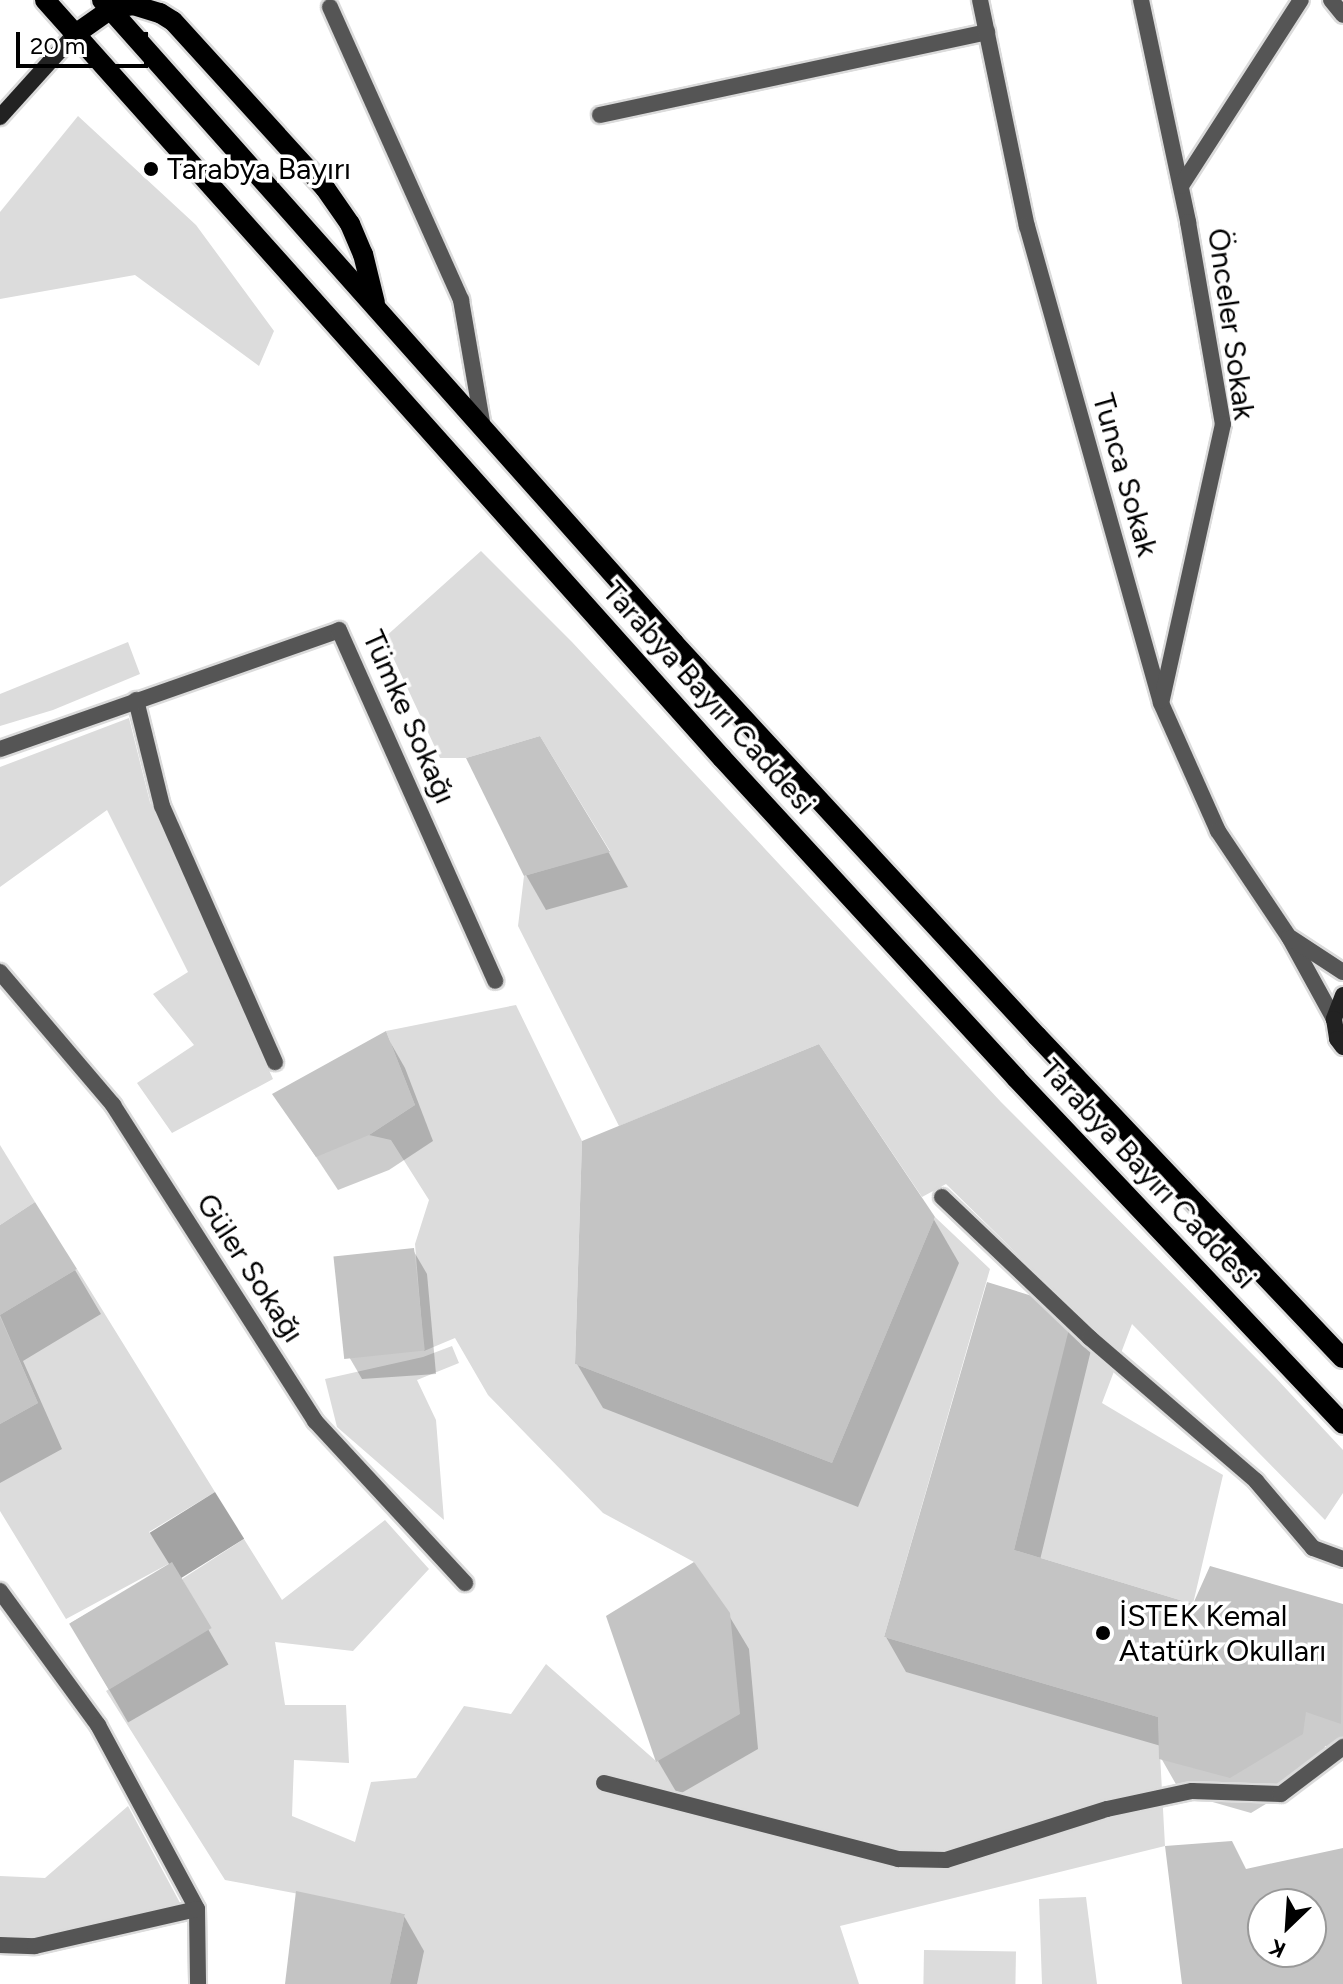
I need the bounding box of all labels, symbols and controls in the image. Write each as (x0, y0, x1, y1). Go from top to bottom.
scale bar (20, 16, 152, 66)
text: 20 m (30, 31, 85, 60)
place label: Tarabya Bayırı (167, 151, 351, 187)
marker: Tarabya Bayırı (142, 160, 160, 178)
street label: Önceler Sokak (1200, 226, 1262, 422)
street label: Tunca Sokak (1085, 390, 1165, 560)
street label: Tarabya Bayırı Caddesi (595, 574, 823, 822)
street label: Tümke Sokağı (355, 625, 463, 809)
street label: Tarabya Bayırı Caddesi (1032, 1052, 1264, 1296)
street label: Güler Sokağı (189, 1187, 311, 1349)
place label: İSTEK Kemal Atatürk Okulları (1119, 1598, 1326, 1668)
marker: İSTEK Kemal Atatürk Okulları (1094, 1624, 1112, 1642)
north arrow (1247, 1888, 1327, 1968)
text: K (1265, 1933, 1290, 1964)

